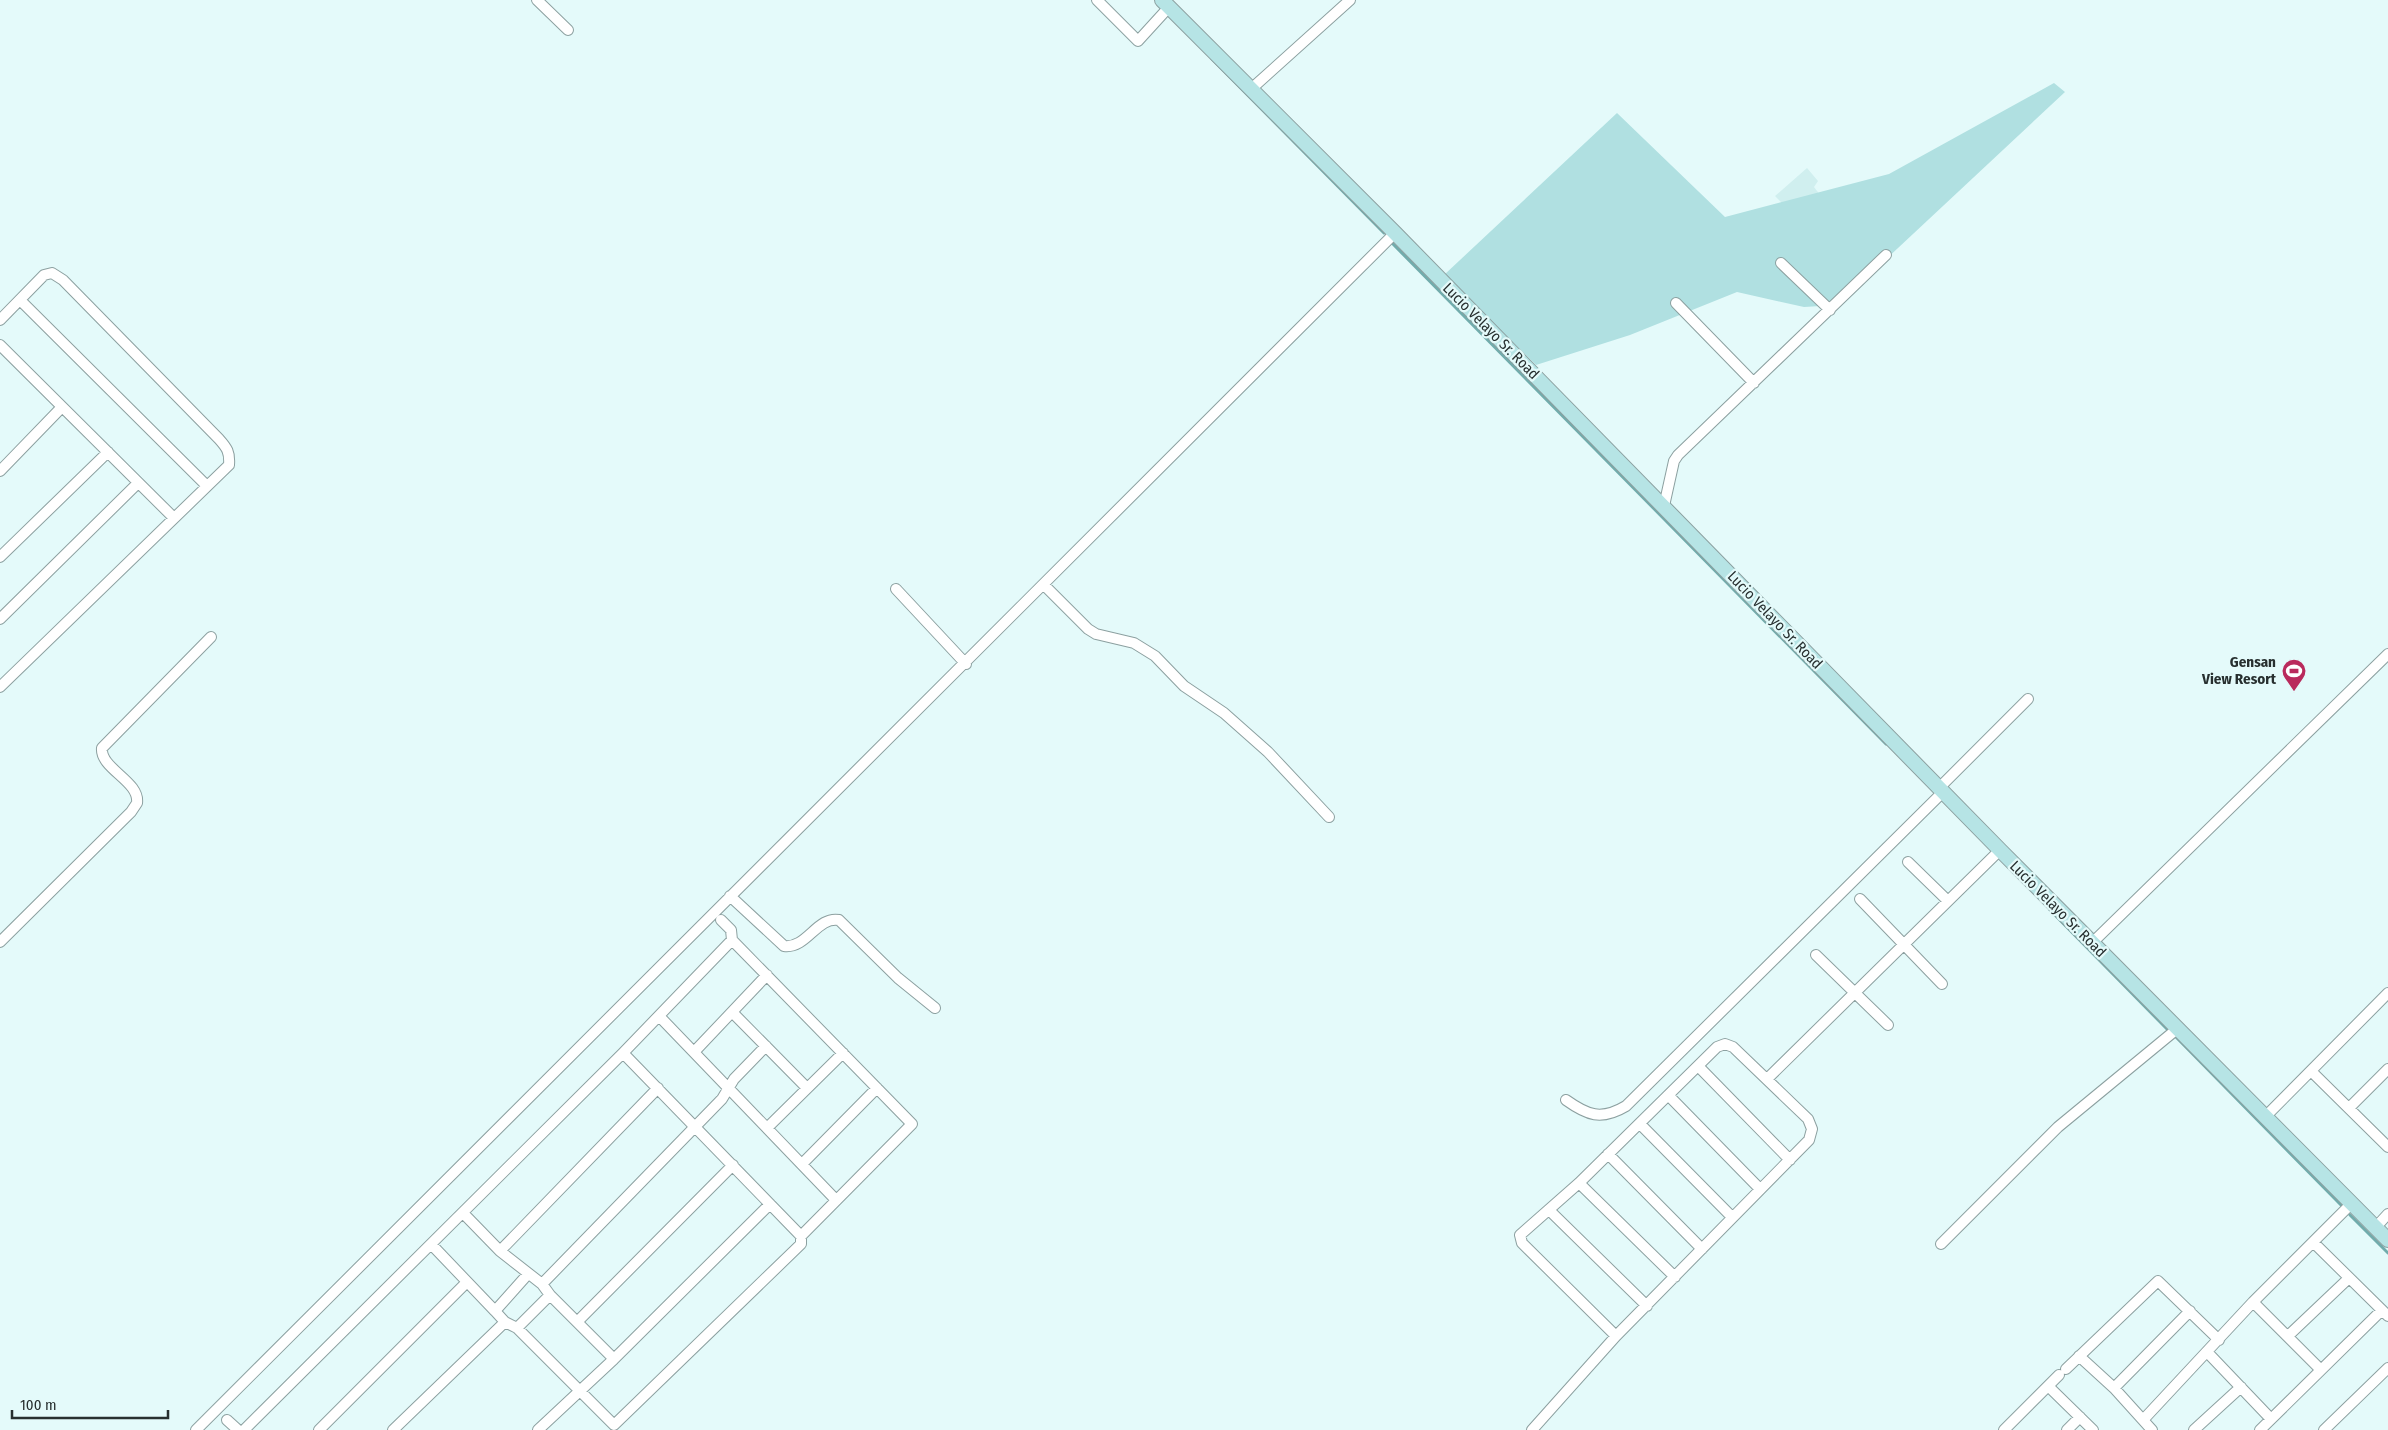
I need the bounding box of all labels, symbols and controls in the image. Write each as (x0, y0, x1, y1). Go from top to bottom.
street label: Lucio Velayo Sr. Road (1439, 279, 1543, 383)
street label: Lucio Velayo Sr. Road (1724, 567, 1826, 673)
place label: Gensan View Resort (2201, 653, 2277, 688)
sports icon: Gensan View Resort (2281, 658, 2307, 692)
street label: Lucio Velayo Sr. Road (2006, 857, 2110, 961)
scale bar (12, 1388, 169, 1420)
text: 100 m (20, 1396, 57, 1414)

